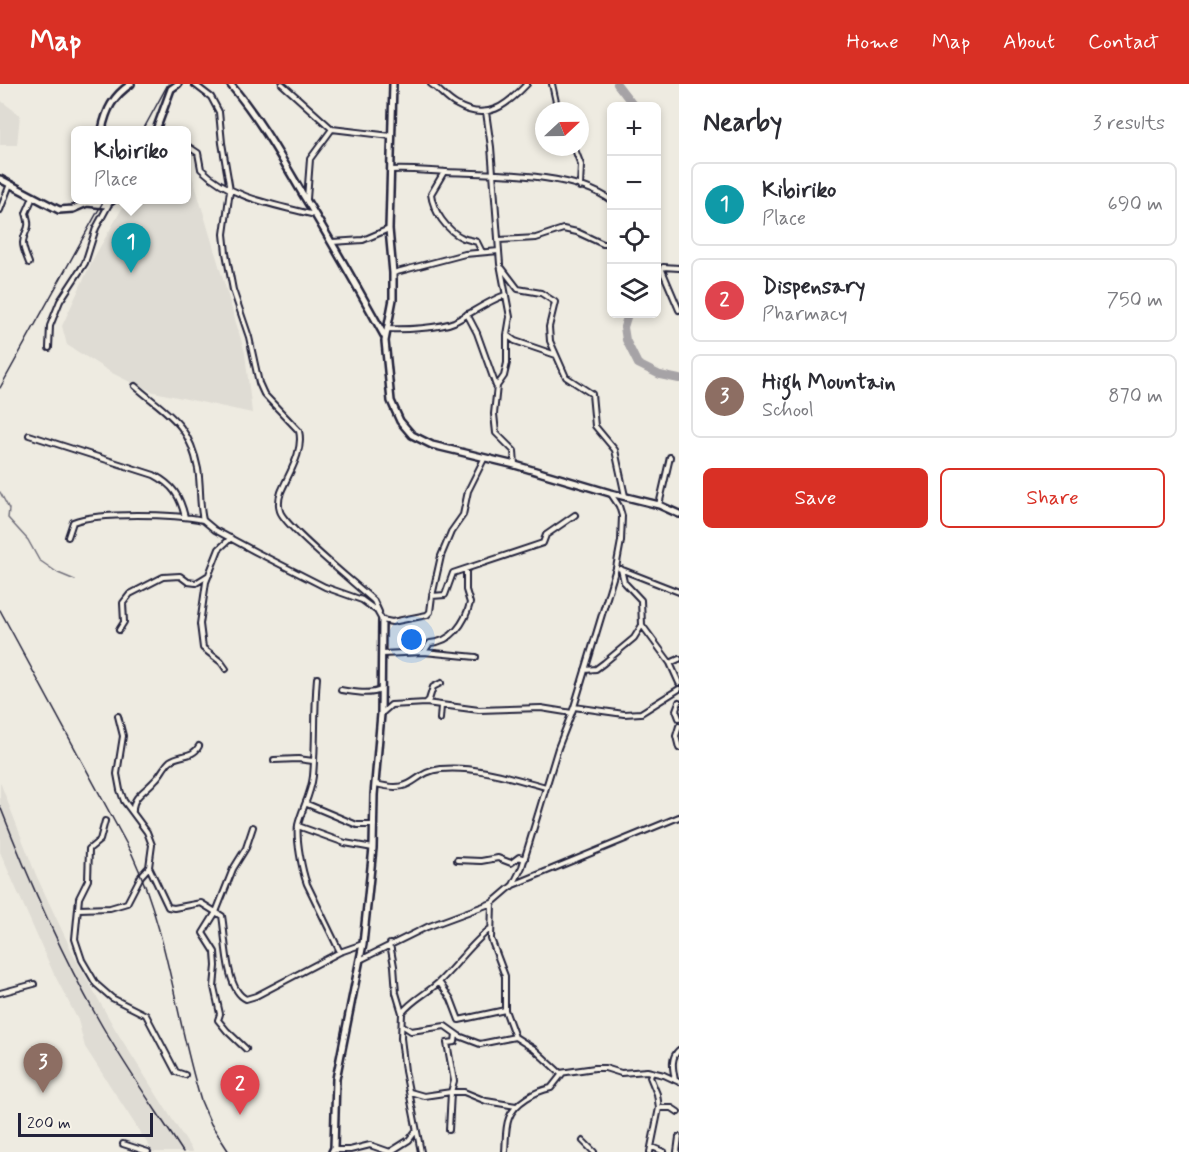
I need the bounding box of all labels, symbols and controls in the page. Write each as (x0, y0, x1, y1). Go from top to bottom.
text: Map (30, 24, 81, 61)
text: Home (847, 28, 899, 56)
text: Map (932, 28, 970, 56)
text: About (1003, 28, 1055, 56)
text: Contact (1088, 28, 1159, 56)
north arrow (535, 102, 589, 156)
map controls (607, 102, 661, 318)
button: + (607, 102, 661, 156)
text: Nearby (703, 106, 782, 140)
text: 3 results (1093, 110, 1165, 137)
popup (71, 126, 191, 204)
text: Kibiriko (94, 138, 168, 166)
button: − (607, 156, 661, 210)
text: Place (94, 166, 138, 193)
text: Kibiriko (762, 177, 836, 205)
text: 1 (720, 191, 729, 218)
text: 690 m (1108, 191, 1163, 218)
text: Place (762, 205, 806, 232)
button: locate (607, 210, 661, 264)
pin: 1 (112, 224, 150, 273)
button: layers (607, 264, 661, 318)
text: Dispensary (762, 273, 865, 301)
text: 2 (720, 287, 729, 314)
text: 750 m (1107, 287, 1163, 314)
text: Pharmacy (762, 301, 848, 328)
text: High Mountain (762, 369, 896, 397)
text: 3 (720, 383, 729, 410)
text: 870 m (1108, 383, 1163, 410)
text: School (762, 397, 814, 424)
button: Save (703, 468, 928, 528)
button: Share (940, 468, 1165, 528)
your location (397, 625, 426, 654)
pin: 3 (24, 1044, 63, 1093)
pin: 2 (220, 1066, 260, 1115)
scale bar (18, 1110, 153, 1138)
text: 200 m (27, 1113, 71, 1134)

